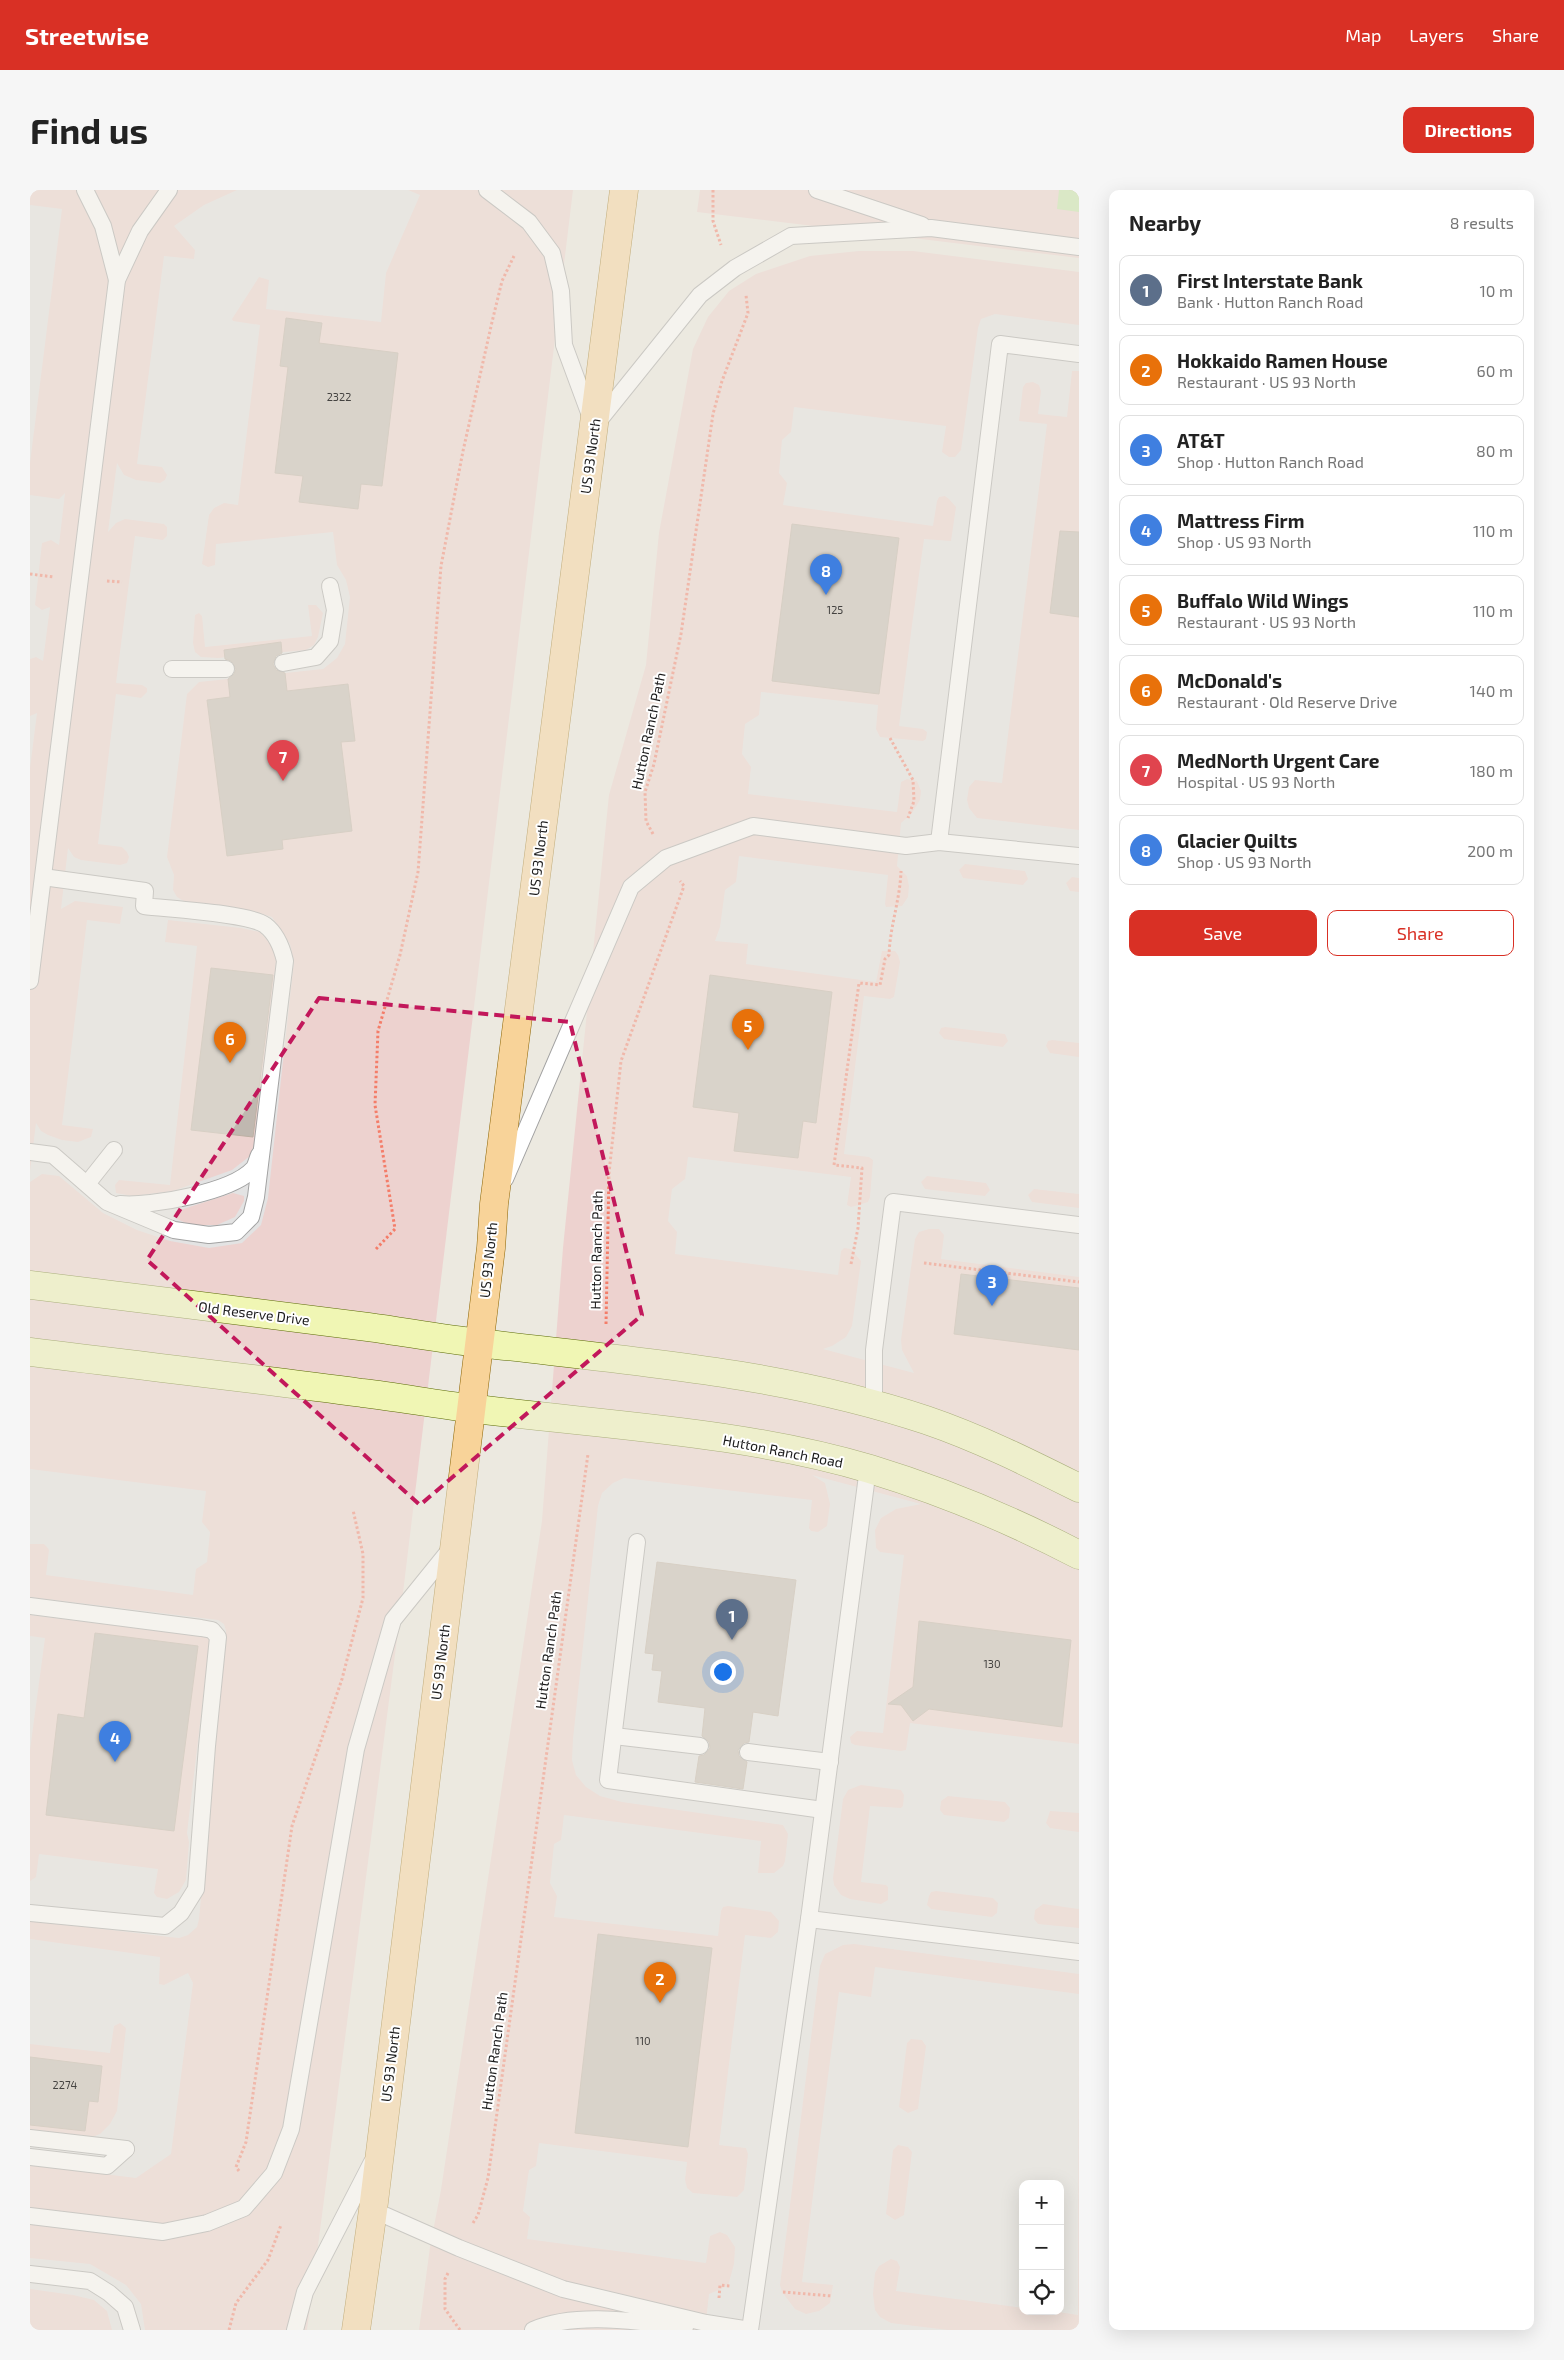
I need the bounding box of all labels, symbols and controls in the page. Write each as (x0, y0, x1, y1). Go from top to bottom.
text: Streetwise (25, 21, 149, 50)
text: Map (1345, 24, 1381, 46)
text: Layers (1409, 24, 1464, 46)
text: Share (1492, 24, 1539, 46)
button: Directions (1403, 107, 1534, 153)
text: Find us (30, 109, 148, 151)
text: Nearby (1129, 210, 1201, 235)
text: 8 results (1450, 213, 1514, 232)
text: First Interstate Bank (1177, 269, 1363, 292)
text: 1 (1143, 281, 1149, 300)
text: 10 m (1479, 281, 1513, 300)
text: Bank · Hutton Ranch Road (1177, 292, 1363, 311)
text: Hokkaido Ramen House (1177, 349, 1388, 372)
text: 2 (1141, 361, 1151, 380)
text: 60 m (1477, 361, 1513, 380)
text: Restaurant · US 93 North (1177, 372, 1356, 391)
house number: 2322 (327, 390, 351, 403)
street label: US 93 North (576, 417, 604, 495)
text: AT&T (1177, 429, 1225, 452)
text: 3 (1141, 441, 1151, 460)
text: 80 m (1476, 441, 1513, 460)
text: Shop · Hutton Ranch Road (1177, 452, 1364, 471)
text: Mattress Firm (1177, 509, 1304, 532)
text: 4 (1141, 521, 1151, 540)
text: 110 m (1473, 521, 1513, 540)
text: Shop · US 93 North (1177, 532, 1312, 551)
pin: 8 (810, 554, 842, 595)
text: Buffalo Wild Wings (1177, 589, 1349, 612)
text: 5 (1142, 601, 1150, 620)
text: 110 m (1473, 601, 1513, 620)
house number: 125 (827, 603, 843, 616)
text: Restaurant · US 93 North (1177, 612, 1356, 631)
text: McDonald's (1177, 669, 1282, 692)
street label: Hutton Ranch Path (627, 671, 669, 791)
text: 6 (1141, 681, 1151, 700)
text: 140 m (1470, 681, 1513, 700)
text: Restaurant · Old Reserve Drive (1177, 692, 1397, 711)
pin: 7 (267, 740, 299, 781)
text: MedNorth Urgent Care (1177, 749, 1380, 772)
text: 7 (1142, 761, 1150, 780)
text: 180 m (1470, 761, 1513, 780)
text: Hospital · US 93 North (1177, 772, 1335, 791)
street label: US 93 North (525, 819, 551, 897)
text: Glacier Quilts (1177, 829, 1297, 852)
text: 8 (1141, 841, 1151, 860)
text: 200 m (1467, 841, 1513, 860)
text: Shop · US 93 North (1177, 852, 1312, 871)
button: Save (1129, 910, 1317, 956)
button: Share (1327, 910, 1514, 956)
pin: 5 (732, 1009, 764, 1050)
pin: 6 (214, 1022, 246, 1063)
street label: Hutton Ranch Path (586, 1190, 606, 1310)
street label: US 93 North (476, 1221, 500, 1299)
pin: 3 (976, 1265, 1008, 1306)
street label: Old Reserve Drive (197, 1298, 311, 1328)
street label: Hutton Ranch Road (721, 1431, 845, 1471)
street label: Hutton Ranch Path (531, 1590, 565, 1710)
pin: 1 (716, 1599, 748, 1640)
street label: US 93 North (427, 1623, 453, 1701)
house number: 130 (983, 1657, 1001, 1670)
your location (710, 1659, 736, 1685)
pin: 4 (99, 1721, 131, 1762)
pin: 2 (644, 1962, 676, 2003)
street label: Hutton Ranch Path (477, 1991, 511, 2111)
street label: US 93 North (377, 2025, 403, 2103)
house number: 110 (635, 2034, 651, 2047)
house number: 2274 (53, 2078, 78, 2091)
map controls (1019, 2180, 1064, 2315)
button: + (1019, 2180, 1064, 2225)
button: − (1019, 2225, 1064, 2270)
button: locate (1019, 2270, 1064, 2315)

